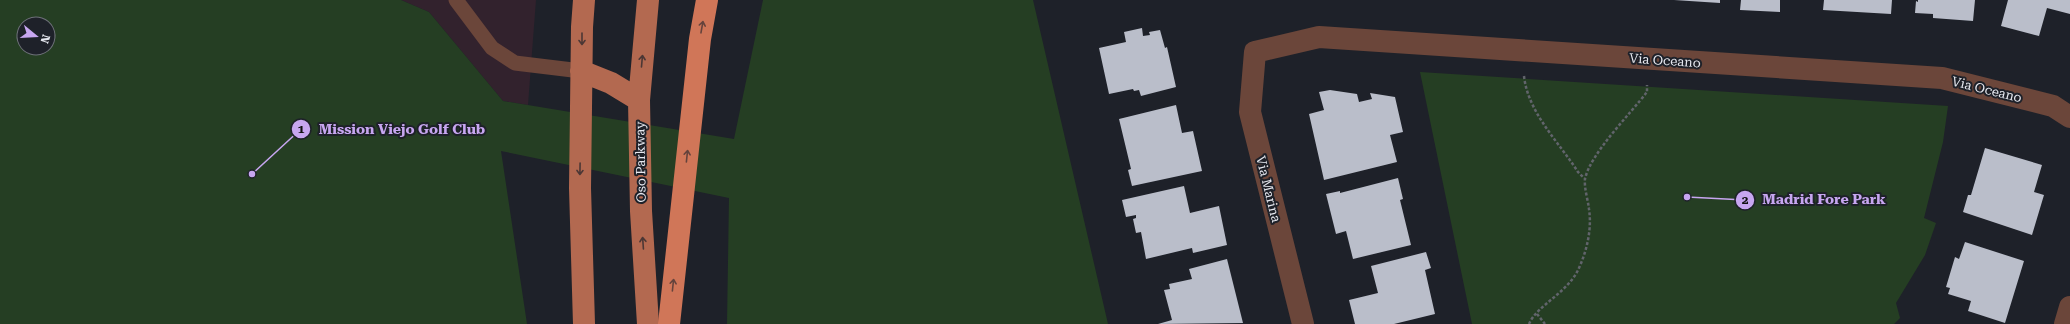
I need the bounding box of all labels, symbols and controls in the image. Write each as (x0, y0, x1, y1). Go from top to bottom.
north arrow (16, 16, 56, 56)
one-way arrow (699, 21, 707, 34)
one-way arrow (578, 32, 585, 45)
text: N (37, 33, 53, 45)
street label: Via Oceano (1629, 51, 1701, 70)
one-way arrow (639, 55, 646, 68)
street label: Via Oceano (1950, 74, 2023, 105)
callout: Mission Viejo Golf Club (291, 116, 493, 142)
text: Mission Viejo Golf Club (319, 121, 485, 137)
street label: Oso Parkway (632, 121, 649, 203)
text: 1 (298, 122, 305, 136)
one-way arrow (683, 150, 691, 163)
street label: Via Marina (1253, 154, 1284, 224)
one-way arrow (576, 162, 584, 175)
callout: Madrid Fore Park (1735, 187, 1894, 213)
text: Madrid Fore Park (1762, 191, 1886, 207)
text: 2 (1742, 193, 1749, 207)
one-way arrow (639, 237, 646, 250)
one-way arrow (669, 279, 677, 292)

